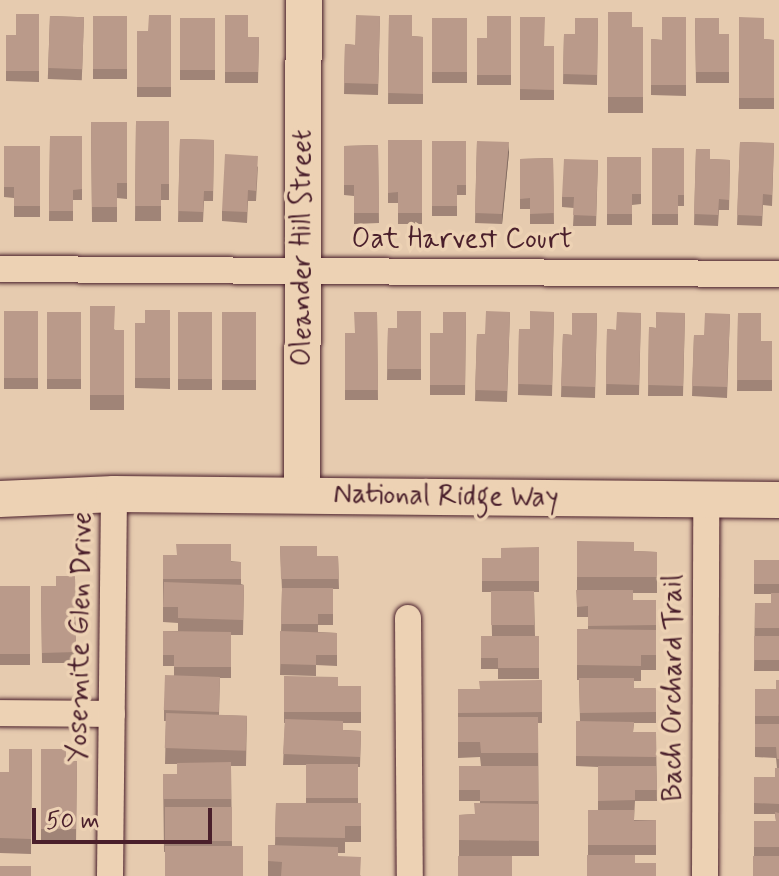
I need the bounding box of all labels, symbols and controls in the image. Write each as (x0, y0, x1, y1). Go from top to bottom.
street label: Oleander Hill Street (286, 126, 320, 370)
street label: Oat Harvest Court (353, 223, 571, 257)
street label: National Ridge Way (331, 478, 561, 516)
street label: Yosemite Glen Drive (62, 508, 100, 766)
street label: Bach Orchard Trail (657, 576, 691, 800)
scale bar (36, 792, 216, 842)
text: 50 m (46, 806, 100, 837)

